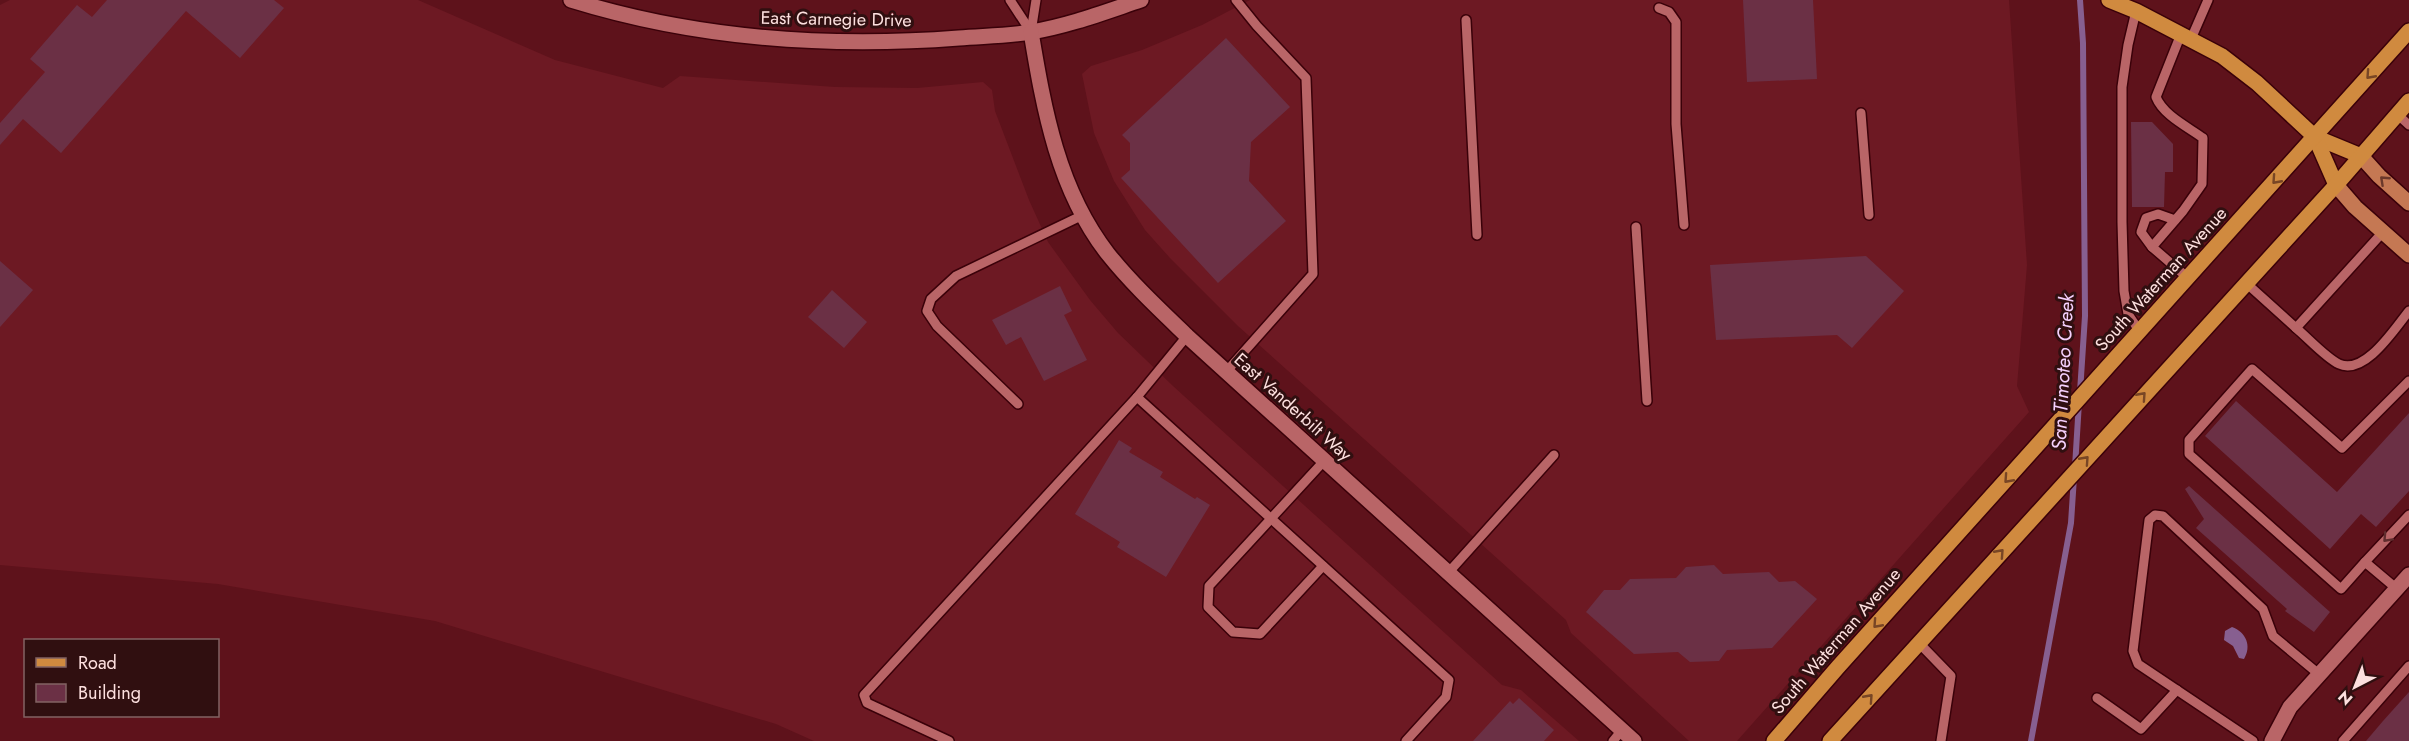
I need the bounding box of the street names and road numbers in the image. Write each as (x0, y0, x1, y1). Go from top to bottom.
street label: East Carnegie Drive (760, 5, 912, 33)
street label: South Waterman Avenue (2089, 201, 2233, 357)
street label: East Vanderbilt Way (1228, 347, 1358, 467)
street label: South Waterman Avenue (1765, 562, 1907, 720)

